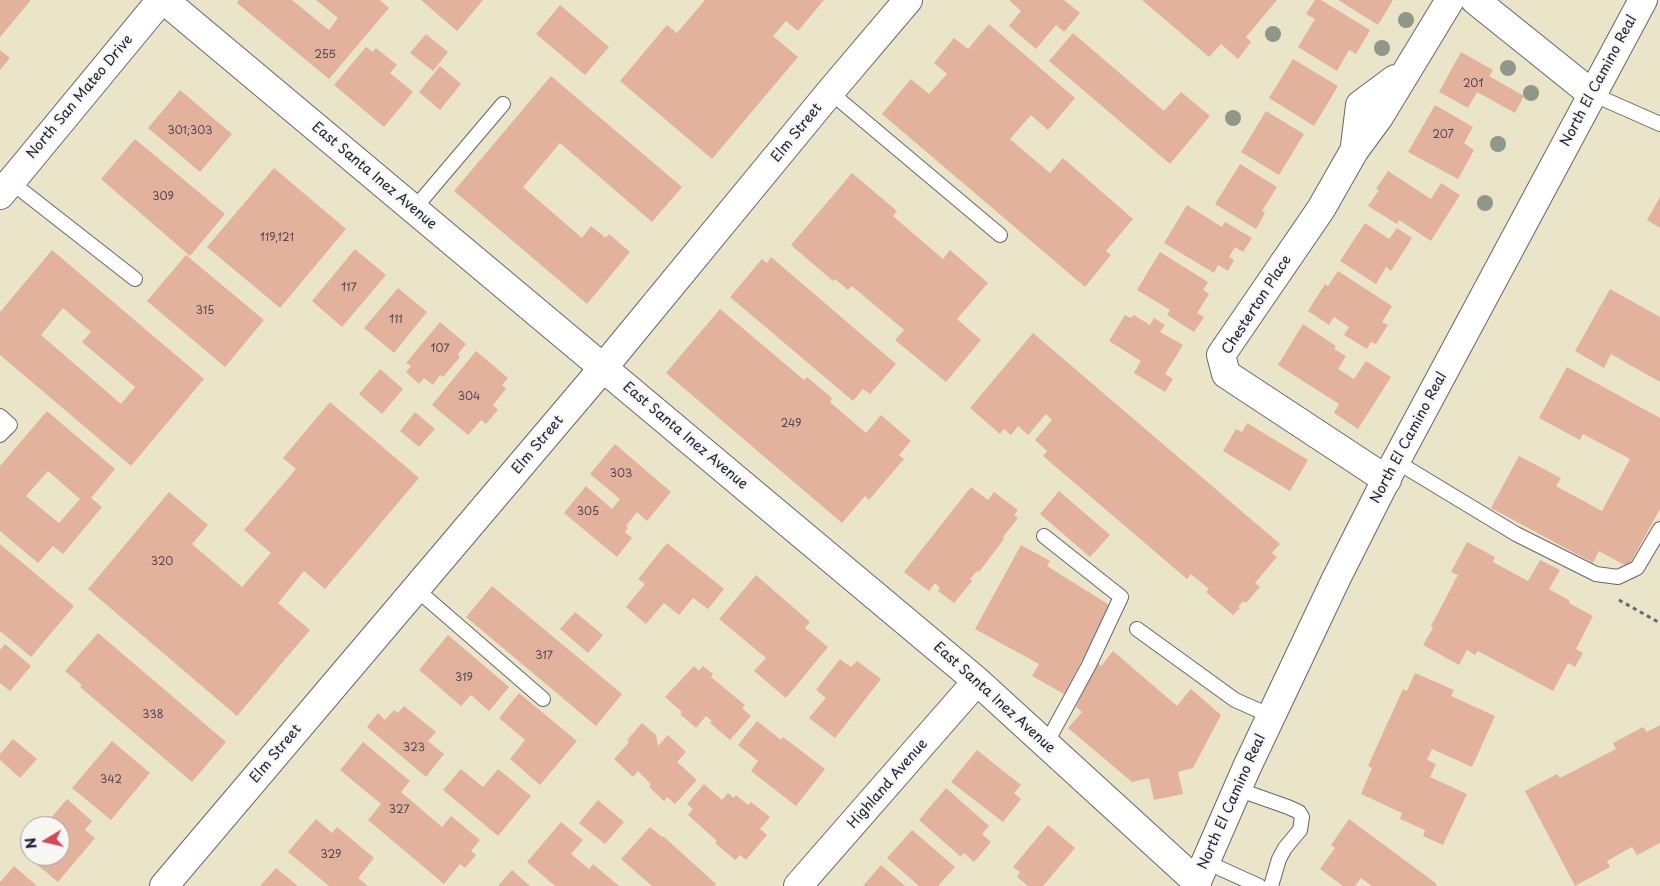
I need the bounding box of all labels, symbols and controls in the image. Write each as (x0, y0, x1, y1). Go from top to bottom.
street label: North El Camino Real (1557, 13, 1641, 149)
street label: North San Mateo Drive (23, 32, 137, 162)
house number: 255 (314, 48, 336, 62)
house number: 201 (1463, 77, 1483, 91)
street label: Elm Street (768, 100, 826, 166)
street label: East Santa Inez Avenue (308, 119, 440, 233)
house number: 301;303 (167, 124, 213, 138)
house number: 207 (1432, 128, 1454, 142)
house number: 309 (152, 190, 174, 204)
house number: 119,121 (260, 231, 294, 245)
street label: Chesterton Place (1219, 252, 1295, 358)
house number: 117 (341, 281, 357, 295)
house number: 315 (196, 304, 214, 318)
house number: 111 (389, 313, 403, 327)
house number: 107 (431, 342, 449, 356)
street label: North El Camino Real (1367, 370, 1451, 506)
street label: East Santa Inez Avenue (619, 379, 751, 493)
house number: 304 (458, 390, 480, 404)
street label: Elm Street (509, 412, 567, 478)
house number: 249 (780, 417, 802, 431)
house number: 303 (610, 467, 632, 481)
house number: 305 (577, 505, 599, 519)
house number: 320 (151, 555, 173, 569)
street label: East Santa Inez Avenue (930, 639, 1058, 757)
house number: 317 (535, 649, 553, 663)
house number: 319 (455, 671, 473, 685)
house number: 338 (142, 708, 164, 722)
street label: Elm Street (247, 721, 305, 787)
street label: North El Camino Real (1195, 732, 1269, 872)
street label: Highland Avenue (845, 736, 931, 832)
house number: 323 (403, 741, 425, 755)
house number: 342 (100, 773, 122, 787)
house number: 327 (389, 803, 409, 817)
north arrow (20, 816, 70, 866)
text: N (19, 836, 42, 850)
house number: 329 (320, 848, 342, 862)

